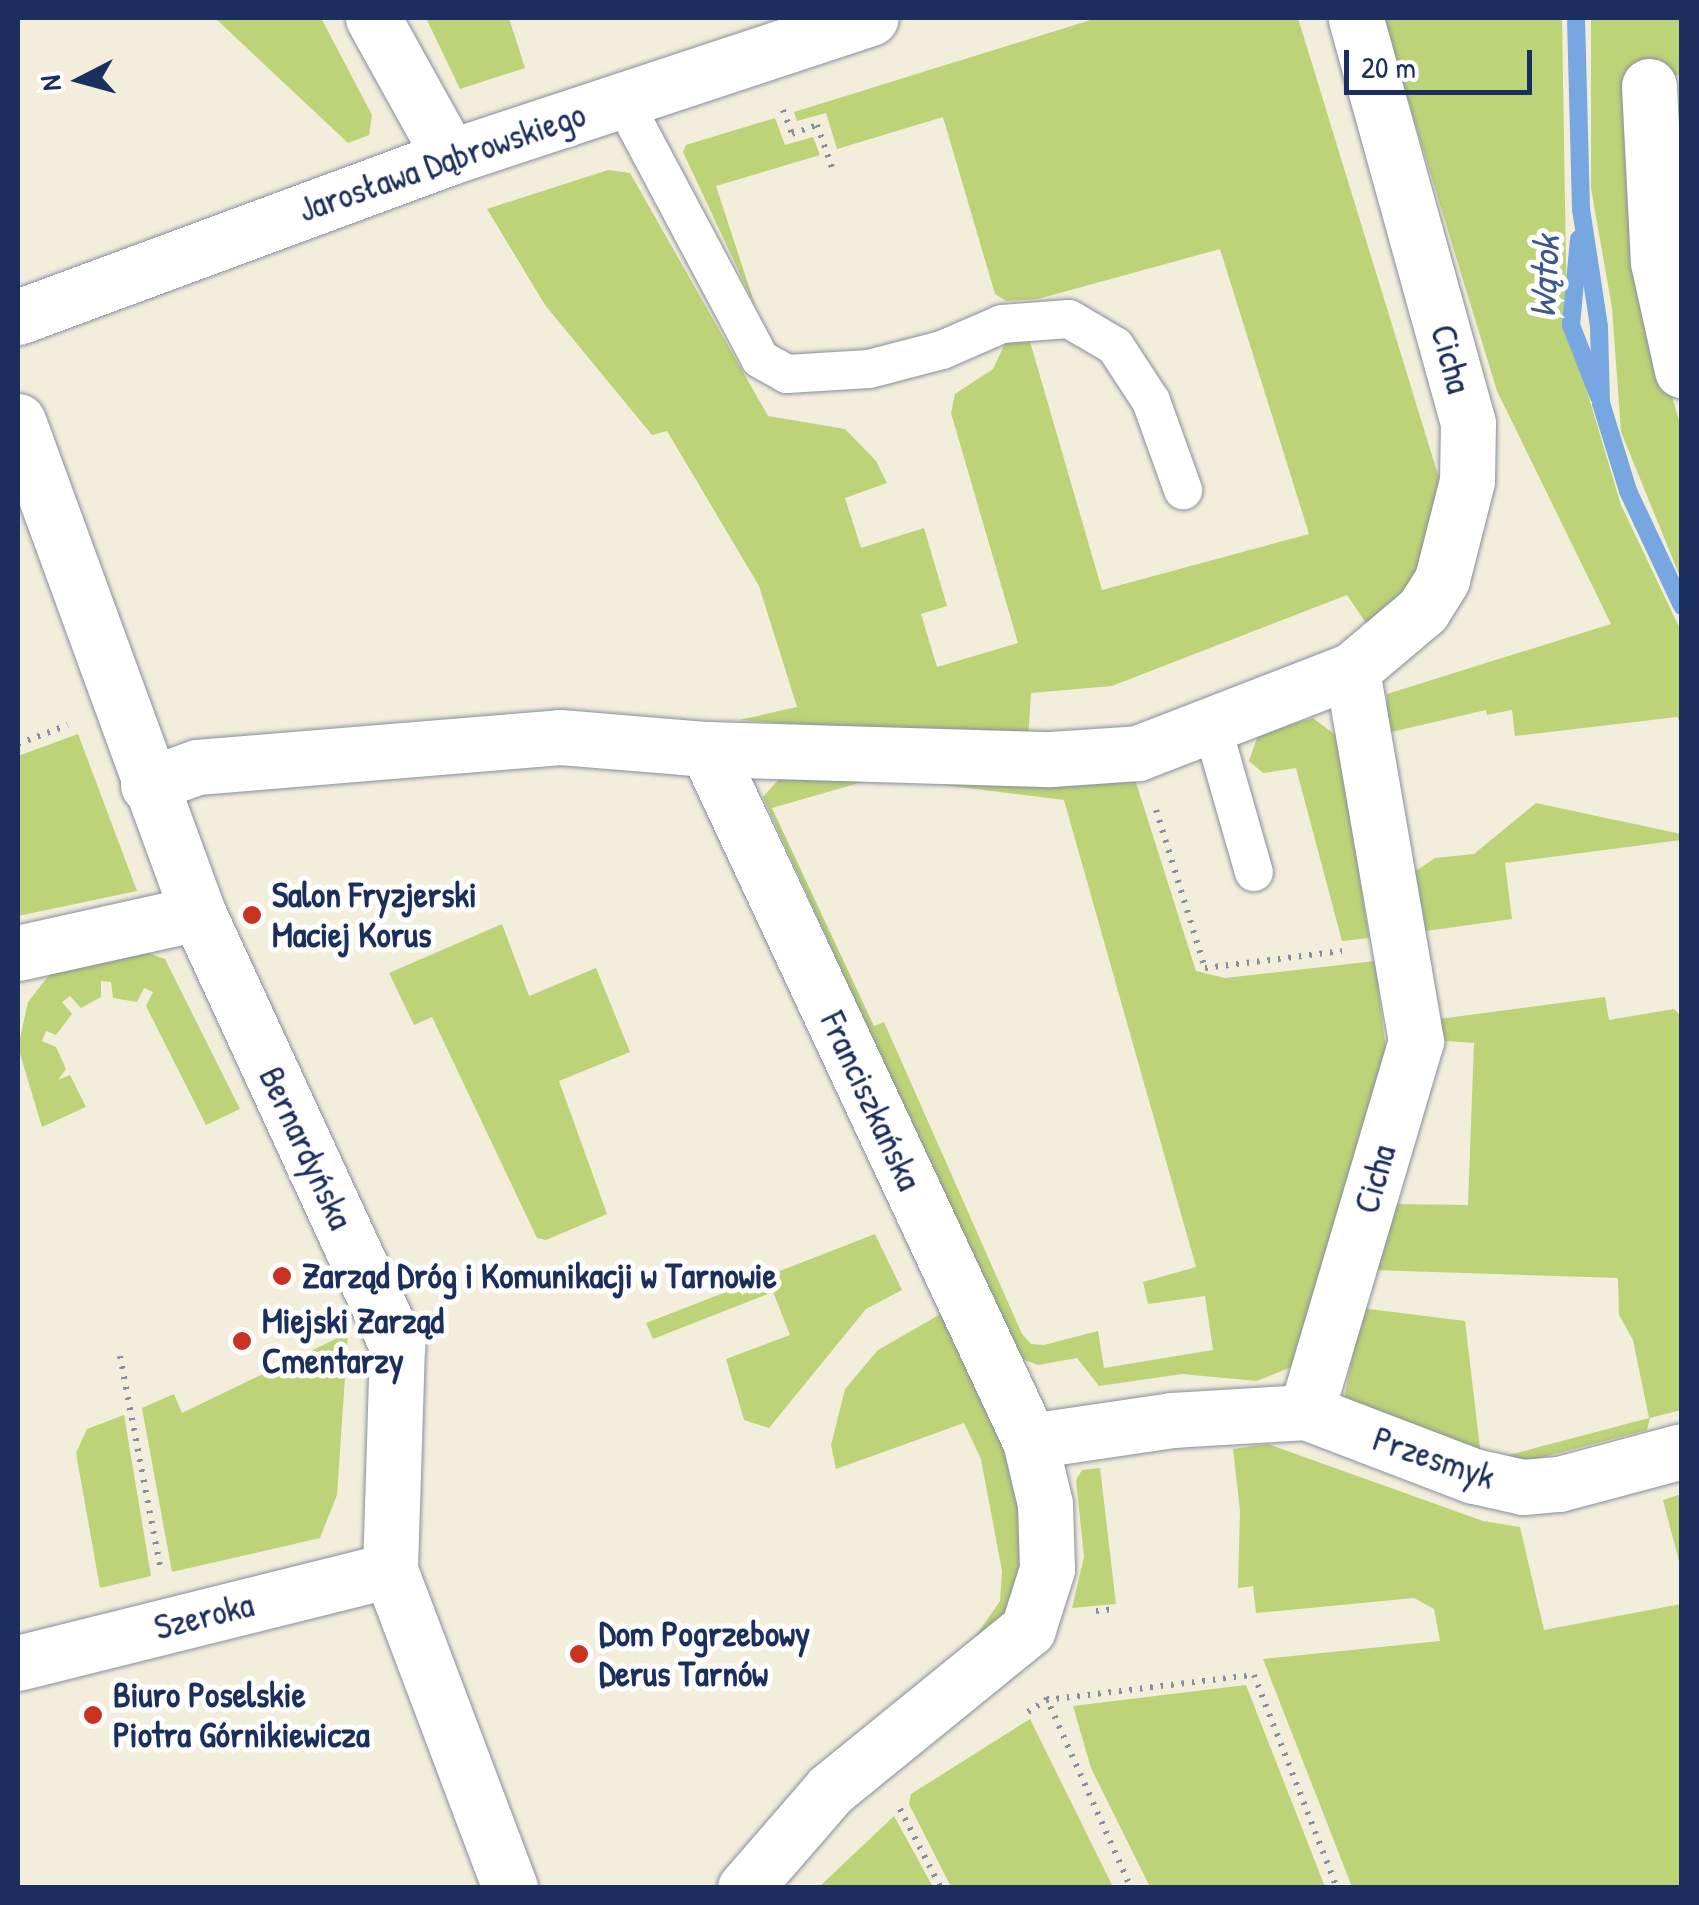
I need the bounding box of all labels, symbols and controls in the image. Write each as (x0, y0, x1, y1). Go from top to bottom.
north arrow (30, 30, 130, 130)
scale bar (1349, 30, 1536, 92)
text: 20 m (1361, 47, 1416, 87)
text: N (30, 74, 70, 93)
street label: Jarosława Dąbrowskiego (293, 93, 591, 231)
water label: Wątok (1519, 235, 1569, 319)
street label: Cicha (1422, 320, 1480, 398)
place label: Salon Fryzjerski Maciej Korus (272, 874, 477, 956)
marker: Salon Fryzjerski Maciej Korus (241, 904, 263, 926)
street label: Franciszkańska (811, 1005, 931, 1197)
street label: Bernardyńska (250, 1060, 362, 1236)
street label: Cicha (1345, 1140, 1405, 1218)
place label: Zarząd Dróg i Komunikacji w Tarnowie (302, 1255, 777, 1297)
marker: Zarząd Dróg i Komunikacji w Tarnowie (271, 1265, 293, 1287)
place label: Miejski Zarząd Cmentarzy (262, 1300, 444, 1382)
marker: Miejski Zarząd Cmentarzy (231, 1330, 253, 1352)
street label: Przesmyk (1368, 1418, 1500, 1498)
street label: Szeroka (150, 1583, 258, 1649)
place label: Dom Pogrzebowy Derus Tarnów (599, 1613, 810, 1695)
marker: Dom Pogrzebowy Derus Tarnów (568, 1643, 590, 1665)
place label: Biuro Poselskie Piotra Górnikiewicza (113, 1674, 370, 1756)
marker: Biuro Poselskie Piotra Górnikiewicza (82, 1704, 104, 1726)

